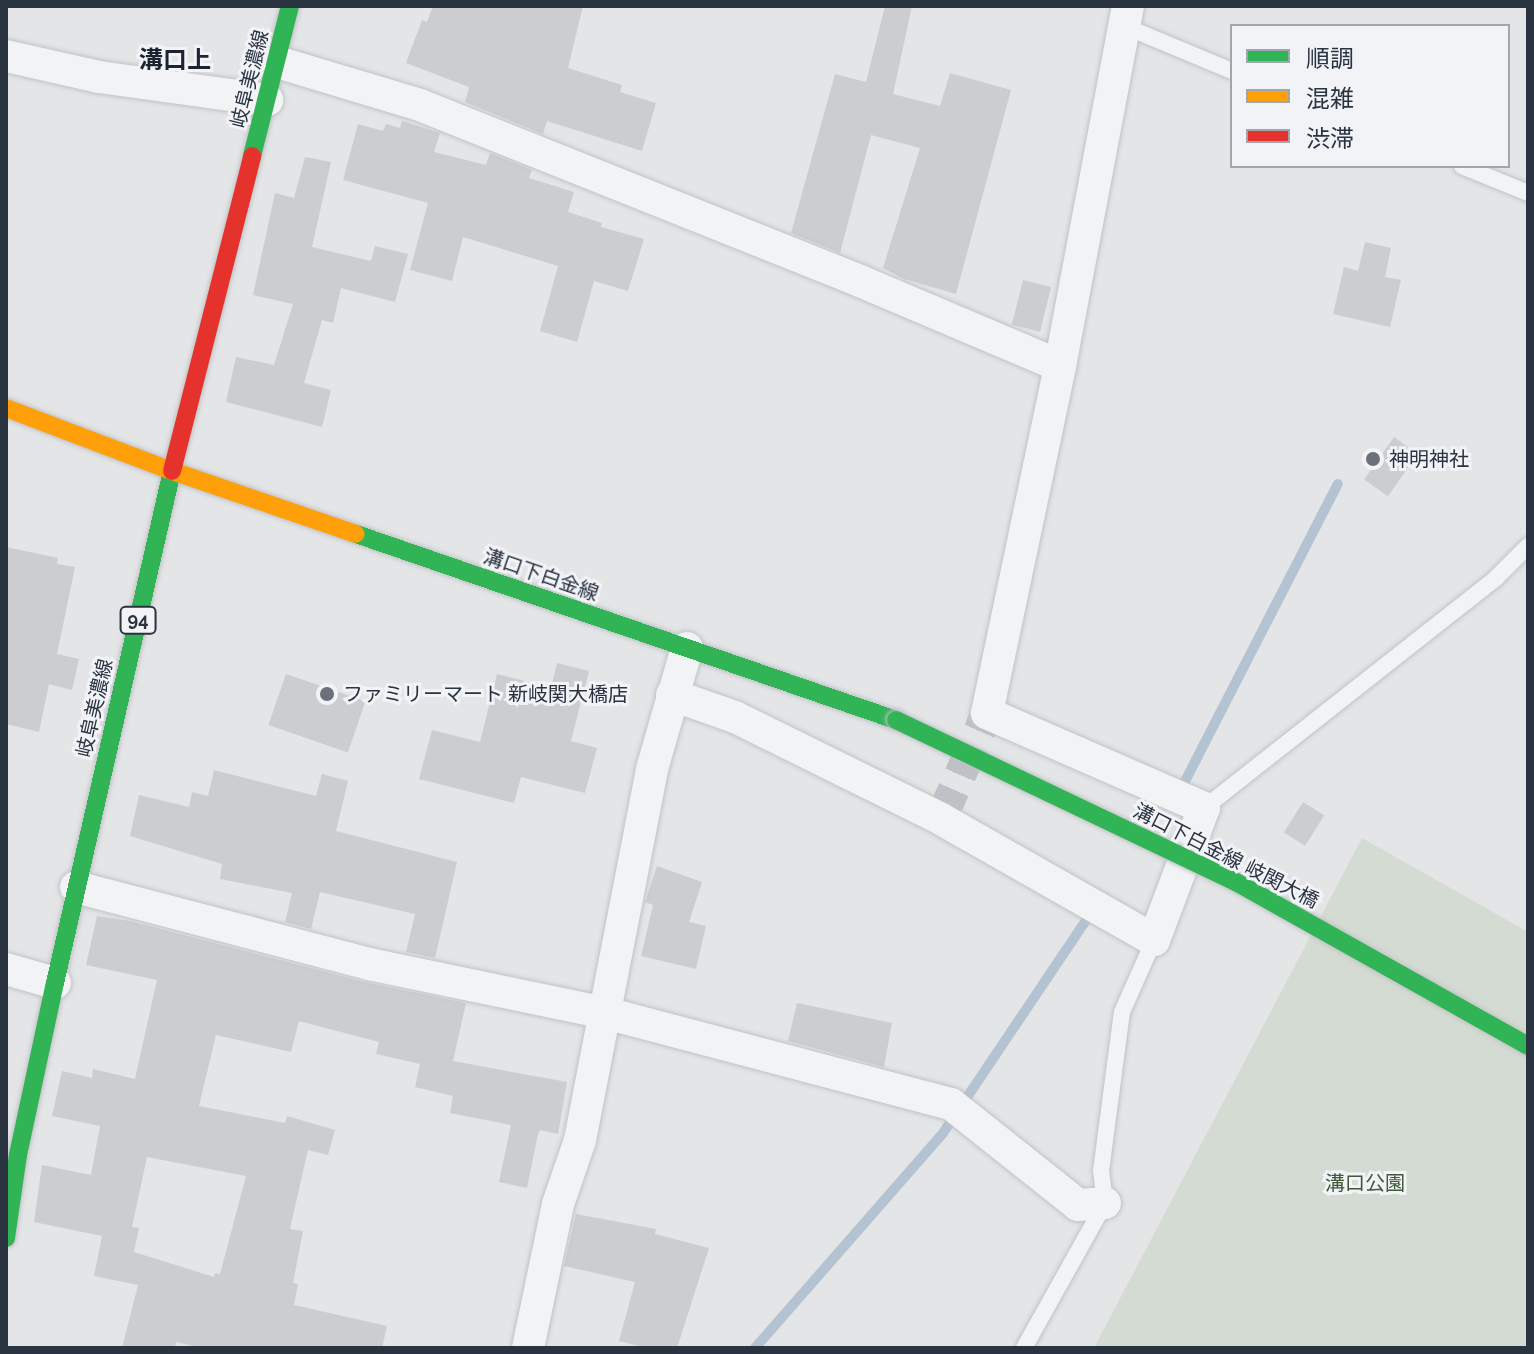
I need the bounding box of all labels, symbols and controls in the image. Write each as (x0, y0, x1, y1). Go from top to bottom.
legend (1230, 24, 1510, 168)
street label: 岐阜美濃線 (226, 28, 274, 130)
text: 順調 (1306, 44, 1354, 73)
district label: 溝口上 (139, 46, 211, 74)
text: 混雑 (1306, 84, 1354, 113)
text: 渋滞 (1306, 124, 1354, 153)
place label: 神明神社 (1389, 447, 1469, 471)
marker: 神明神社 (1364, 450, 1382, 468)
street label: 溝口下白金線 (480, 544, 602, 606)
road number: 94 (118, 606, 158, 634)
street label: 岐阜美濃線 (72, 657, 118, 759)
place label: ファミリーマート 新岐関大橋店 (343, 682, 628, 706)
marker: ファミリーマート 新岐関大橋店 (318, 685, 336, 703)
street label: 溝口下白金線 岐関大橋 (1129, 799, 1323, 913)
park label: 溝口公園 (1325, 1171, 1405, 1195)

